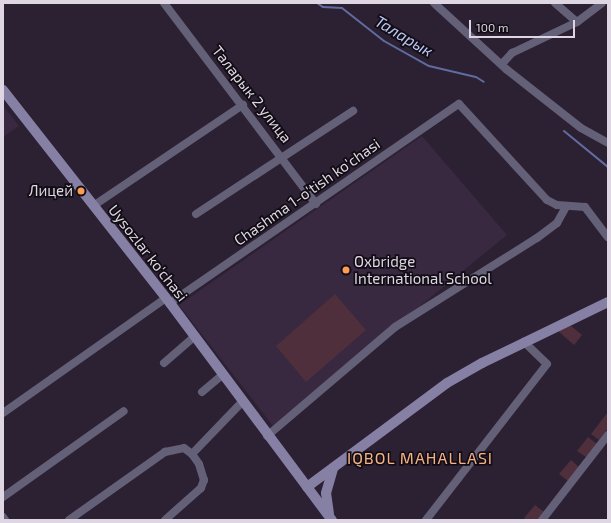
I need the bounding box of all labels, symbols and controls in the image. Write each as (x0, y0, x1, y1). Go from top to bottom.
water label: Таларык (372, 11, 436, 61)
scale bar (471, 12, 577, 38)
text: 100 m (476, 20, 508, 34)
street label: Таларык 2 улица (208, 42, 296, 146)
street label: Chashma 1-o'tish ko'chasi (231, 135, 383, 249)
place label: Лицей (29, 182, 73, 200)
marker: Лицей (76, 186, 86, 196)
street label: Uysozlar ko'chasi (105, 201, 191, 305)
place label: Oxbridge International School (354, 252, 492, 287)
marker: Oxbridge International School (341, 265, 351, 275)
district label: IQBOL MAHALLASI (347, 448, 493, 468)

